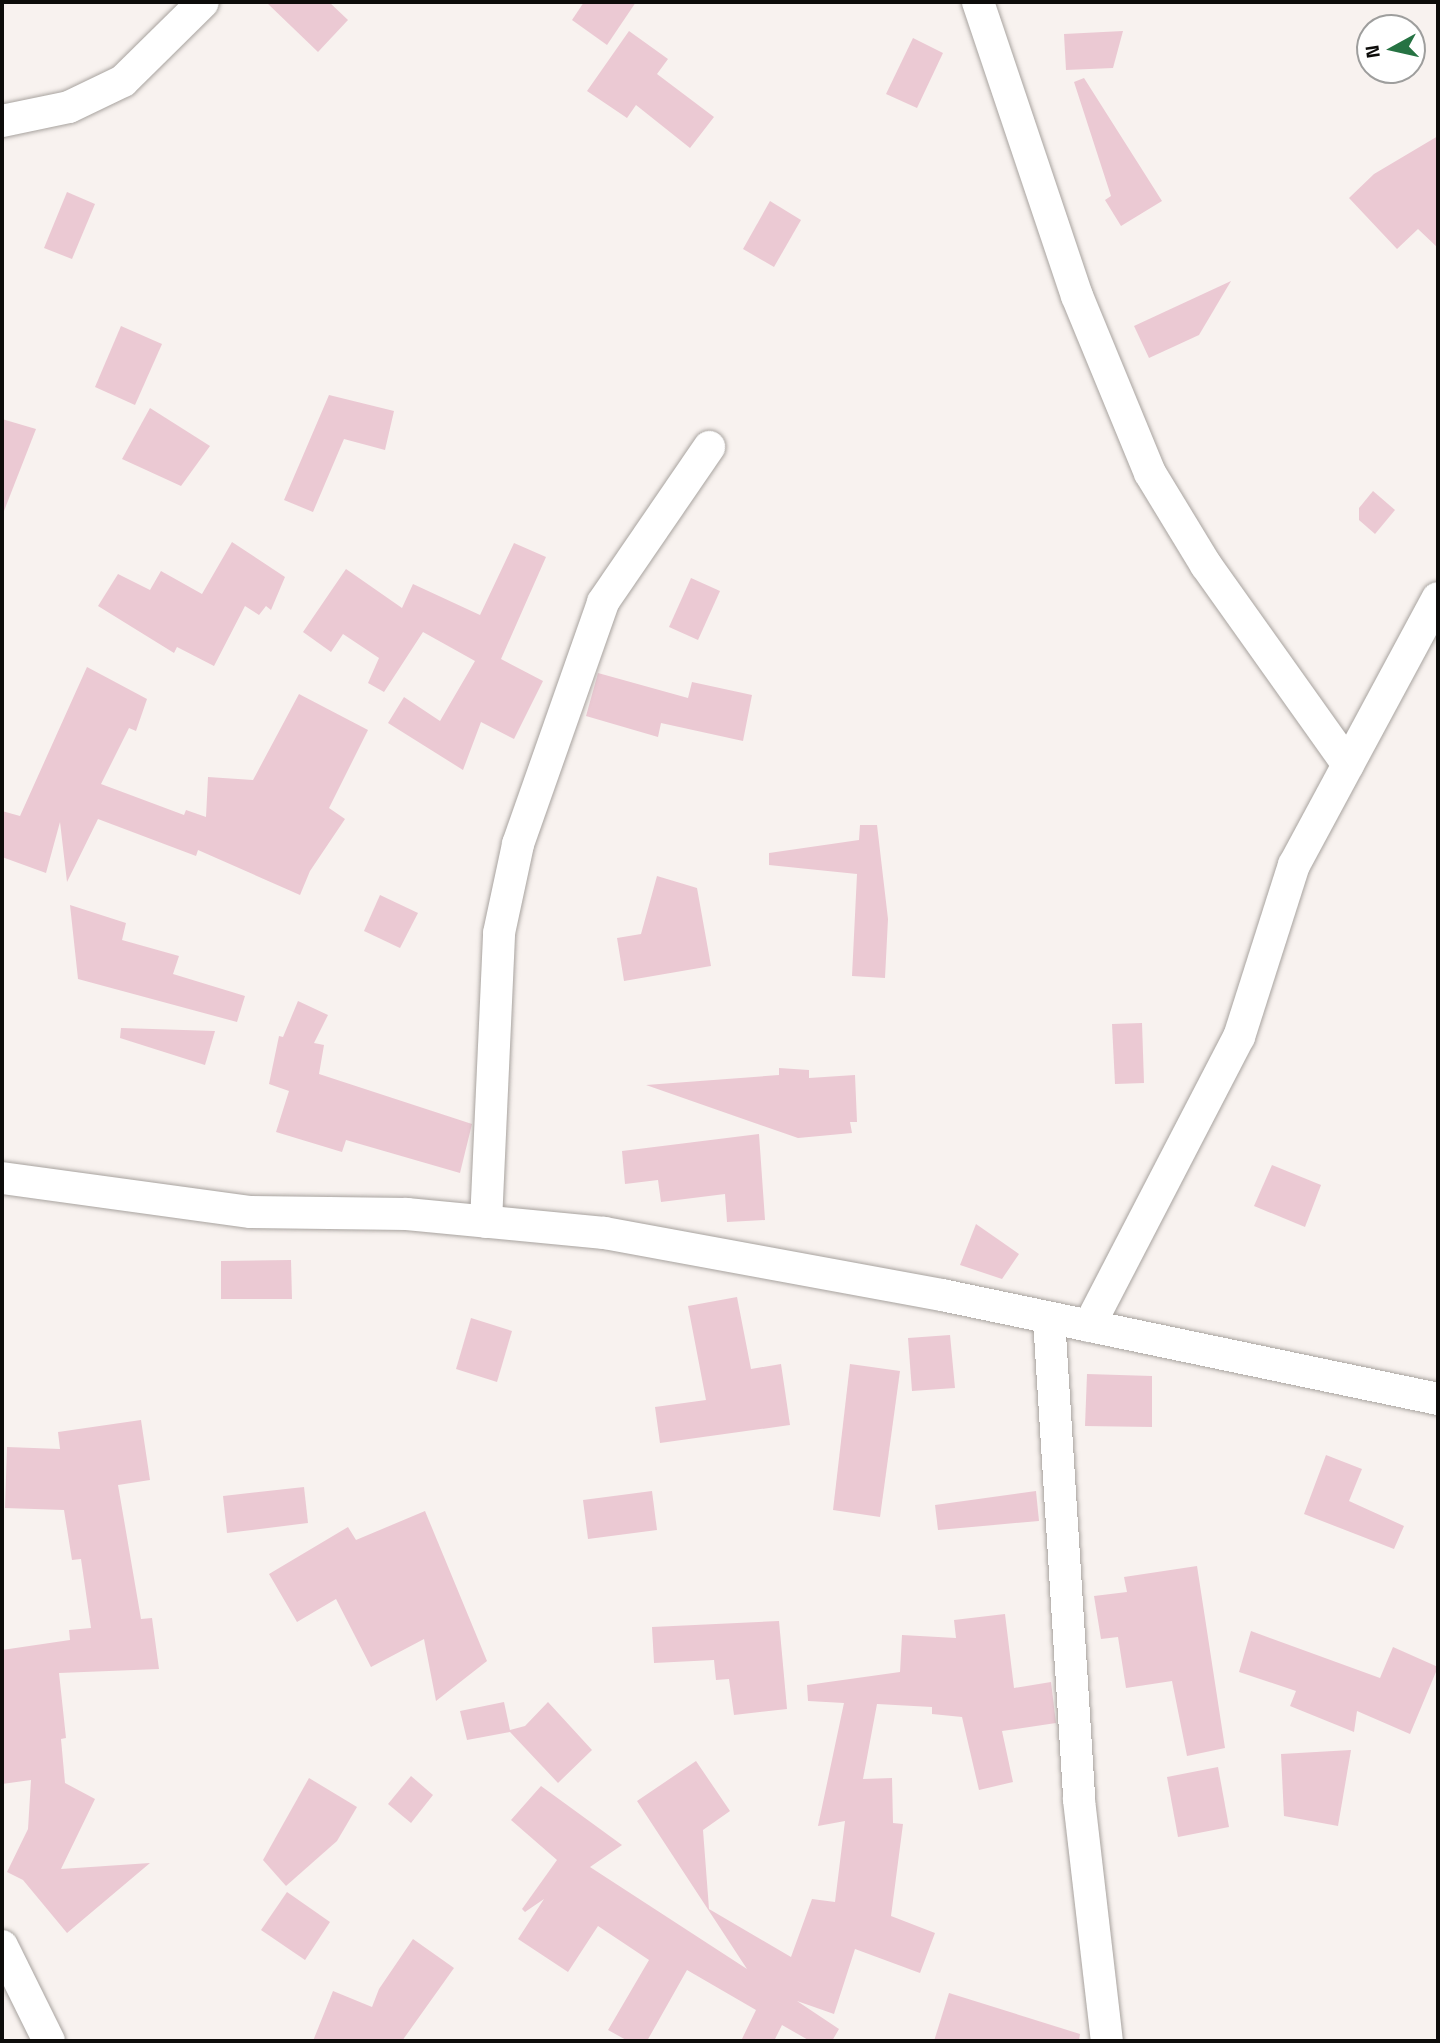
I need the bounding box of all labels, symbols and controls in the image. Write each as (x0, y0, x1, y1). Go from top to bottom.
north arrow (1356, 14, 1426, 84)
text: N (1356, 43, 1387, 60)

